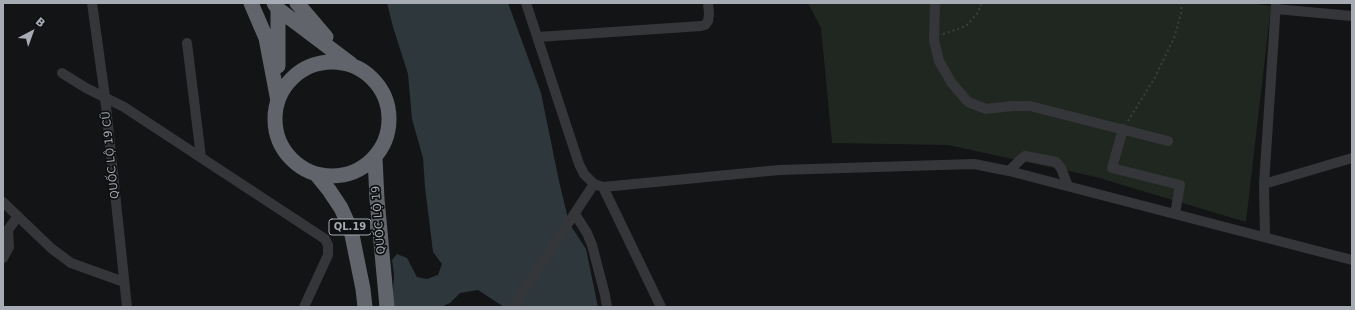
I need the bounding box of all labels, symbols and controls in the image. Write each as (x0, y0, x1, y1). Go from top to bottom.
north arrow (12, 12, 52, 52)
text: B (33, 15, 48, 30)
street label: QUỐC LỘ 19 CŨ (100, 111, 122, 199)
street label: QUỐC LỘ 19 (369, 185, 389, 255)
road number: QL.19 (329, 219, 371, 235)

